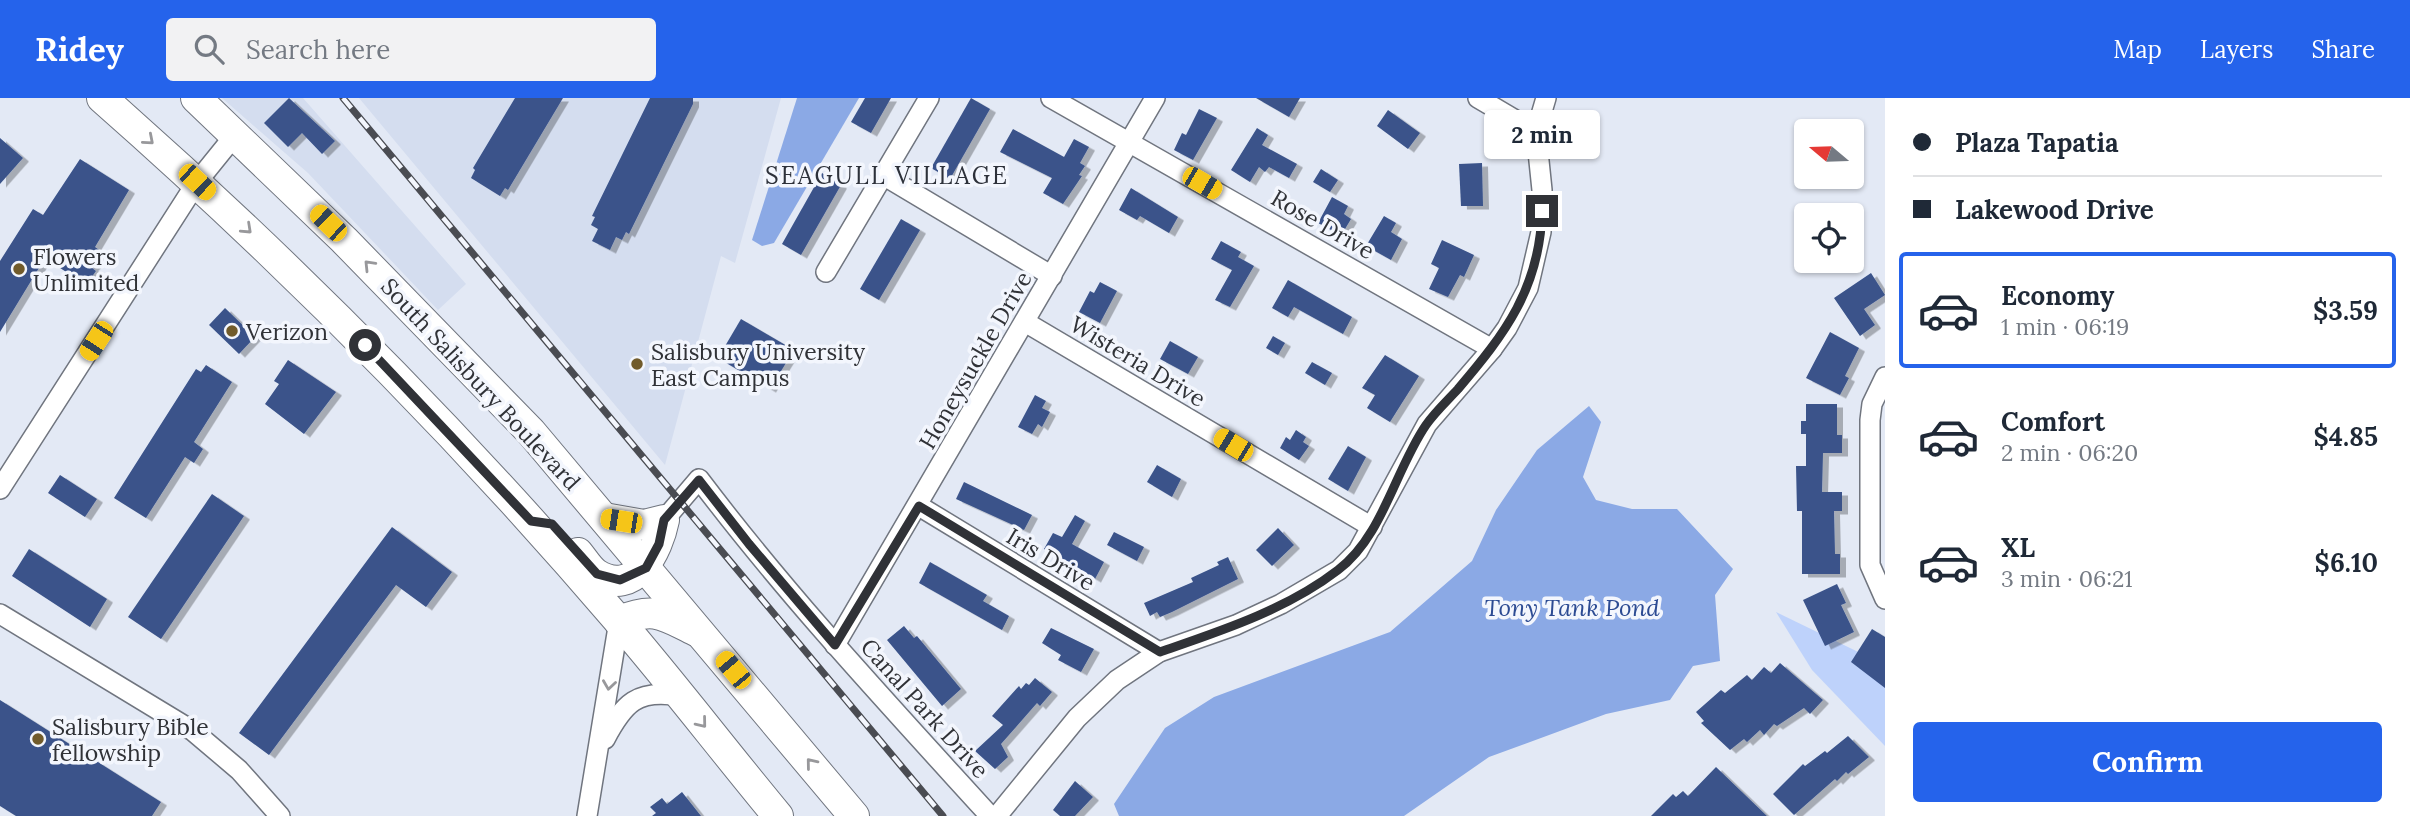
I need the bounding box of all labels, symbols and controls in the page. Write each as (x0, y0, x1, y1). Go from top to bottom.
search box (166, 18, 656, 81)
text: Ridey (35, 28, 124, 70)
icon: search (190, 30, 228, 68)
text: Search here (246, 33, 390, 66)
text: Map (2113, 34, 2162, 65)
text: Layers (2200, 34, 2273, 65)
text: Share (2311, 34, 2375, 65)
callout: 2 min (1484, 109, 1600, 158)
north arrow (1794, 119, 1864, 189)
map controls (1794, 119, 1864, 273)
text: 2 min (1511, 120, 1573, 149)
text: Plaza Tapatia (1955, 126, 2119, 159)
one-way arrow (141, 132, 154, 144)
car (175, 160, 220, 204)
district label: SEAGULL VILLAGE (765, 160, 1009, 191)
car (1179, 163, 1226, 203)
street label: Rose Drive (1266, 183, 1380, 265)
text: Lakewood Drive (1955, 193, 2154, 226)
route end (1526, 195, 1558, 227)
car (306, 201, 351, 245)
button: locate (1794, 203, 1864, 273)
one-way arrow (239, 220, 252, 233)
place label: Flowers Unlimited (33, 242, 140, 297)
one-way arrow (364, 260, 377, 273)
marker: Flowers Unlimited (11, 261, 27, 277)
street label: Honeysuckle Drive (912, 266, 1038, 454)
street label: South Salisbury Boulevard (375, 272, 587, 496)
icon: car (1917, 279, 1980, 342)
text: Economy (2001, 279, 2114, 312)
text: $3.59 (2313, 294, 2378, 327)
street label: Wisteria Drive (1065, 309, 1211, 413)
text: 1 min · 06:19 (2001, 312, 2129, 341)
place label: Verizon (245, 317, 328, 346)
car (76, 318, 117, 364)
marker: Verizon (224, 323, 240, 339)
route start (349, 329, 381, 361)
place label: Salisbury University East Campus (651, 337, 866, 392)
marker: Salisbury University East Campus (629, 356, 645, 372)
icon: car (1917, 405, 1980, 468)
text: Comfort (2001, 405, 2105, 438)
text: $4.85 (2314, 420, 2378, 453)
car (1210, 425, 1257, 465)
text: 2 min · 06:20 (2001, 438, 2138, 467)
car (599, 507, 644, 535)
street label: Iris Drive (1001, 521, 1101, 597)
icon: car (1917, 531, 1980, 594)
text: XL (2001, 531, 2035, 564)
text: $6.10 (2315, 546, 2378, 579)
text: 3 min · 06:21 (2001, 564, 2133, 593)
water label: Tony Tank Pond (1484, 592, 1660, 623)
street label: Canal Park Drive (855, 632, 995, 784)
car (712, 647, 755, 693)
one-way arrow (601, 679, 616, 691)
place label: Salisbury Bible fellowship (52, 712, 209, 767)
one-way arrow (693, 715, 706, 727)
button: Confirm (1913, 722, 2382, 802)
marker: Salisbury Bible fellowship (30, 731, 46, 747)
one-way arrow (807, 759, 819, 772)

